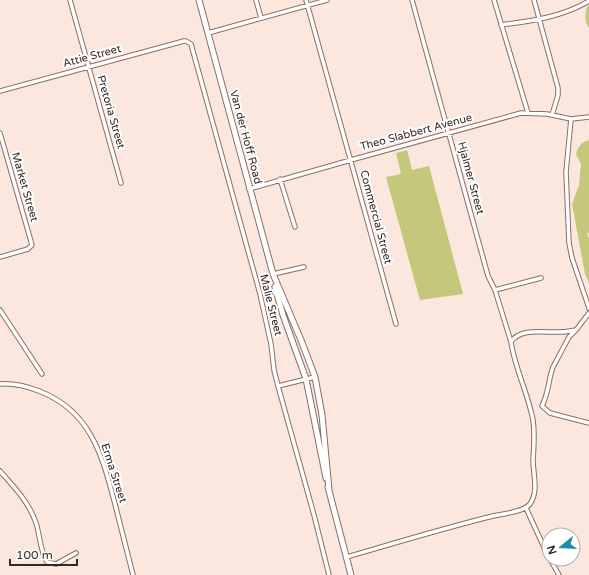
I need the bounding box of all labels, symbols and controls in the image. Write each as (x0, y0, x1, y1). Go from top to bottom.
street label: Attie Street (62, 42, 122, 70)
street label: Pretoria Street (94, 74, 128, 150)
street label: Van der Hoff Road (227, 89, 265, 185)
street label: Theo Slabbert Avenue (359, 111, 473, 153)
street label: Hjalmer Street (455, 140, 487, 216)
street label: Market Street (9, 151, 41, 223)
street label: Commercial Street (357, 169, 395, 265)
street label: Malie Street (257, 273, 285, 337)
street label: Erma Street (98, 442, 130, 504)
north arrow (541, 527, 581, 567)
scale bar (10, 541, 77, 567)
text: N (544, 544, 560, 556)
text: 100 m (16, 548, 53, 562)

